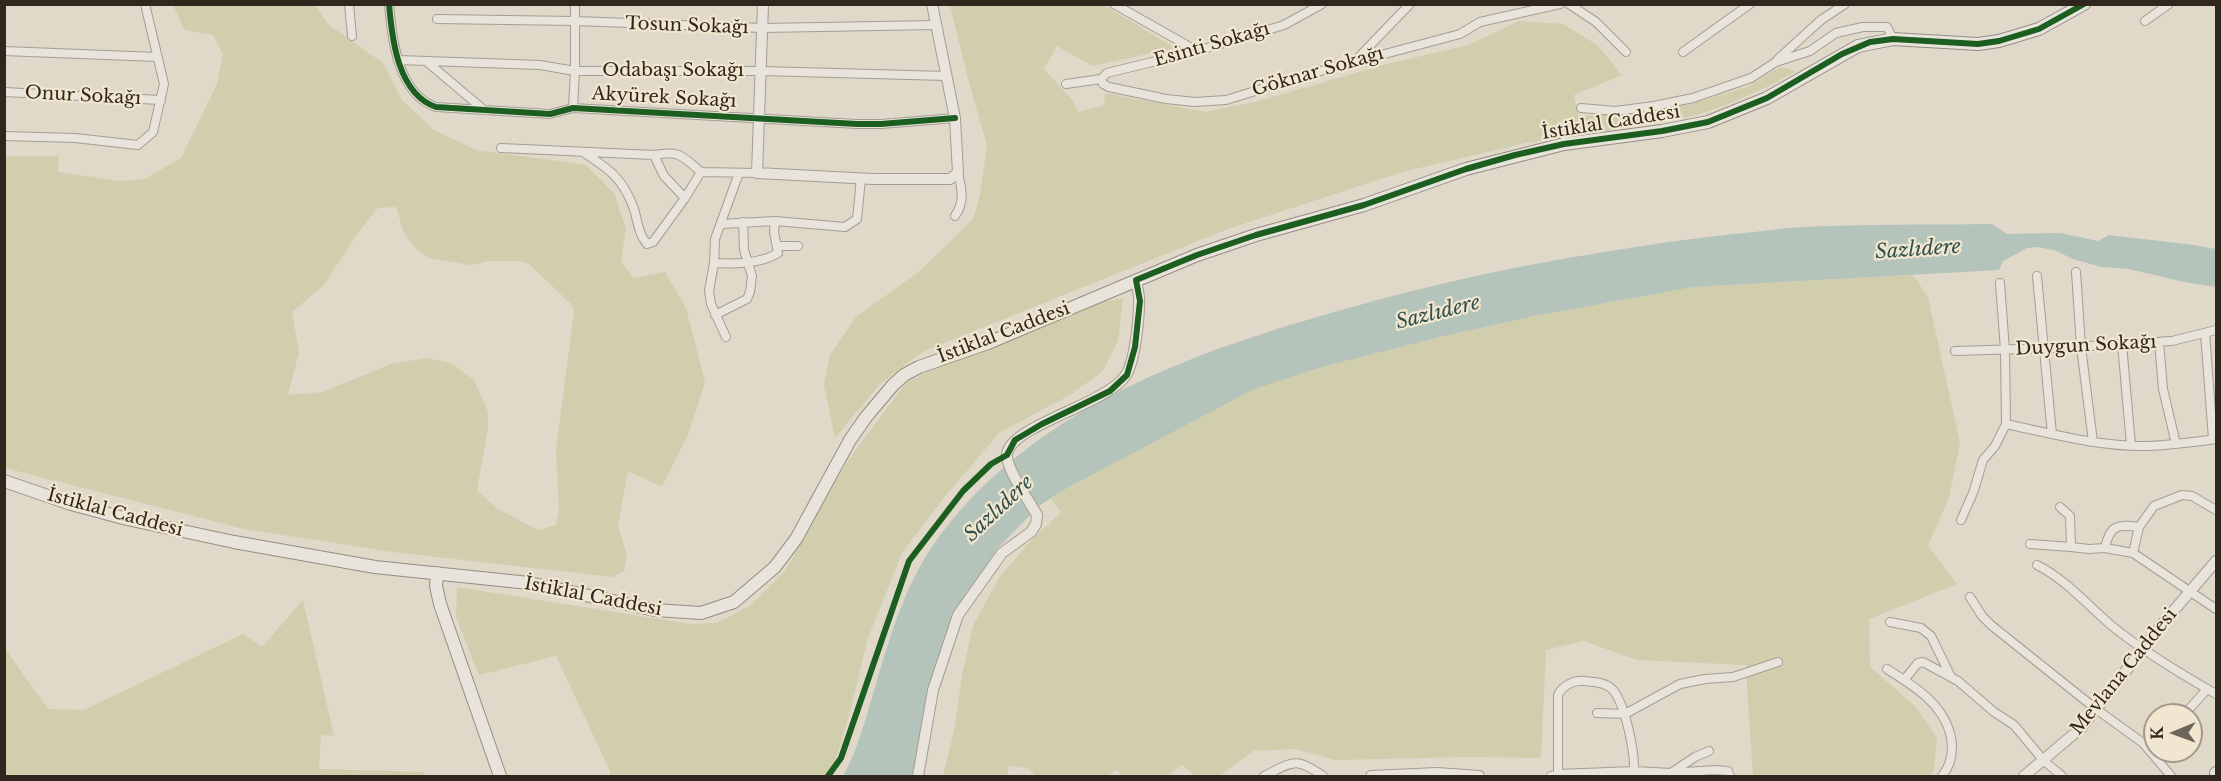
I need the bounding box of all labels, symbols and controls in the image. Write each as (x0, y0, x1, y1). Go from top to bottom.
street label: Tosun Sokağı (625, 13, 749, 39)
street label: Esinti Sokağı (1152, 18, 1272, 72)
street label: Göknar Sokağı (1250, 43, 1386, 101)
street label: Odabaşı Sokağı (602, 60, 744, 82)
street label: Onur Sokağı (24, 82, 142, 110)
street label: Akyürek Sokağı (591, 83, 737, 113)
street label: İstiklal Caddesi (1540, 101, 1682, 145)
water label: Sazlıdere (1874, 235, 1962, 265)
water label: Sazlıdere (1393, 291, 1483, 335)
street label: İstiklal Caddesi (935, 298, 1073, 368)
street label: Duygun Sokağı (2015, 332, 2157, 360)
water label: Sazlıdere (959, 471, 1039, 547)
street label: İstiklal Caddesi (45, 484, 185, 542)
street label: İstiklal Caddesi (522, 573, 664, 621)
street label: Mevlana Caddesi (2066, 604, 2182, 740)
north arrow (2143, 703, 2203, 763)
text: K (2147, 727, 2167, 740)

